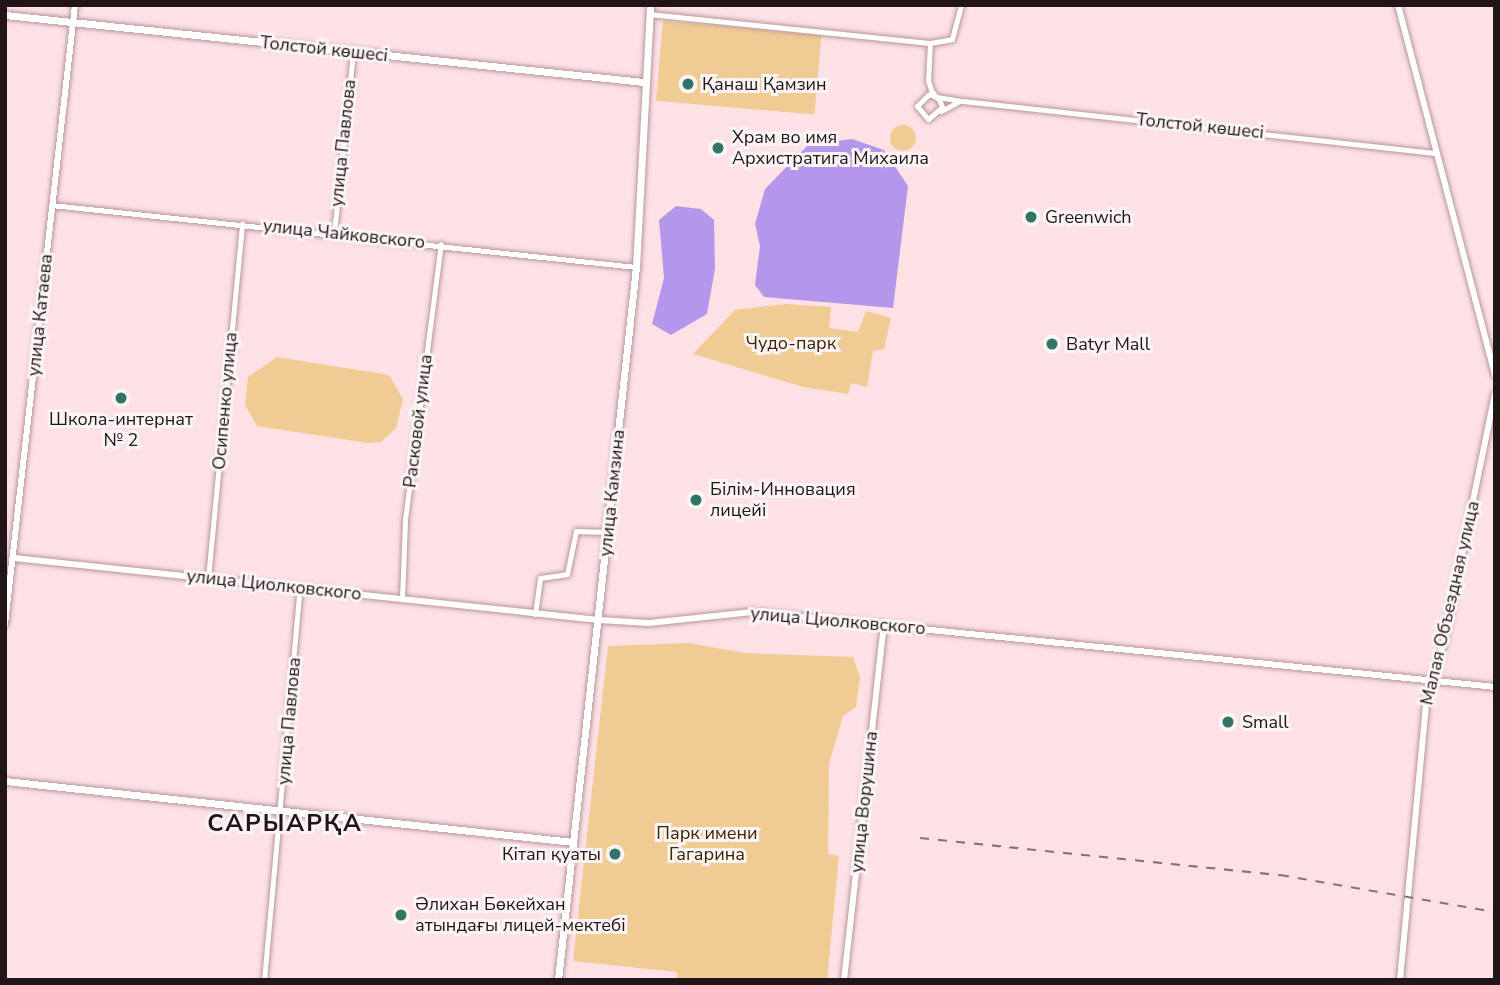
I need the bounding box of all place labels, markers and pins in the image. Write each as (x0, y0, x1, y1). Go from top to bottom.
place label: Қанаш Қамзин (702, 73, 827, 95)
marker: Қанаш Қамзин (680, 76, 696, 92)
place label: Храм во имя Архистратига Михаила (732, 127, 929, 170)
marker: Храм во имя Архистратига Михаила (710, 140, 726, 156)
place label: Greenwich (1045, 206, 1132, 228)
marker: Greenwich (1023, 209, 1039, 225)
place label: Batyr Mall (1066, 333, 1150, 355)
marker: Batyr Mall (1044, 336, 1060, 352)
marker: Школа-интернат № 2 (113, 390, 129, 406)
place label: Школа-интернат № 2 (49, 409, 193, 452)
place label: Білім-Инновация лицейі (710, 479, 856, 522)
marker: Білім-Инновация лицейі (688, 492, 704, 508)
place label: Small (1242, 711, 1289, 733)
marker: Small (1220, 714, 1236, 730)
place label: Кітап қуаты (502, 843, 601, 865)
marker: Кітап қуаты (607, 846, 623, 862)
place label: Әлихан Бөкейхан атындағы лицей-мектебі (415, 894, 626, 936)
marker: Әлихан Бөкейхан атындағы лицей-мектебі (393, 907, 409, 923)

